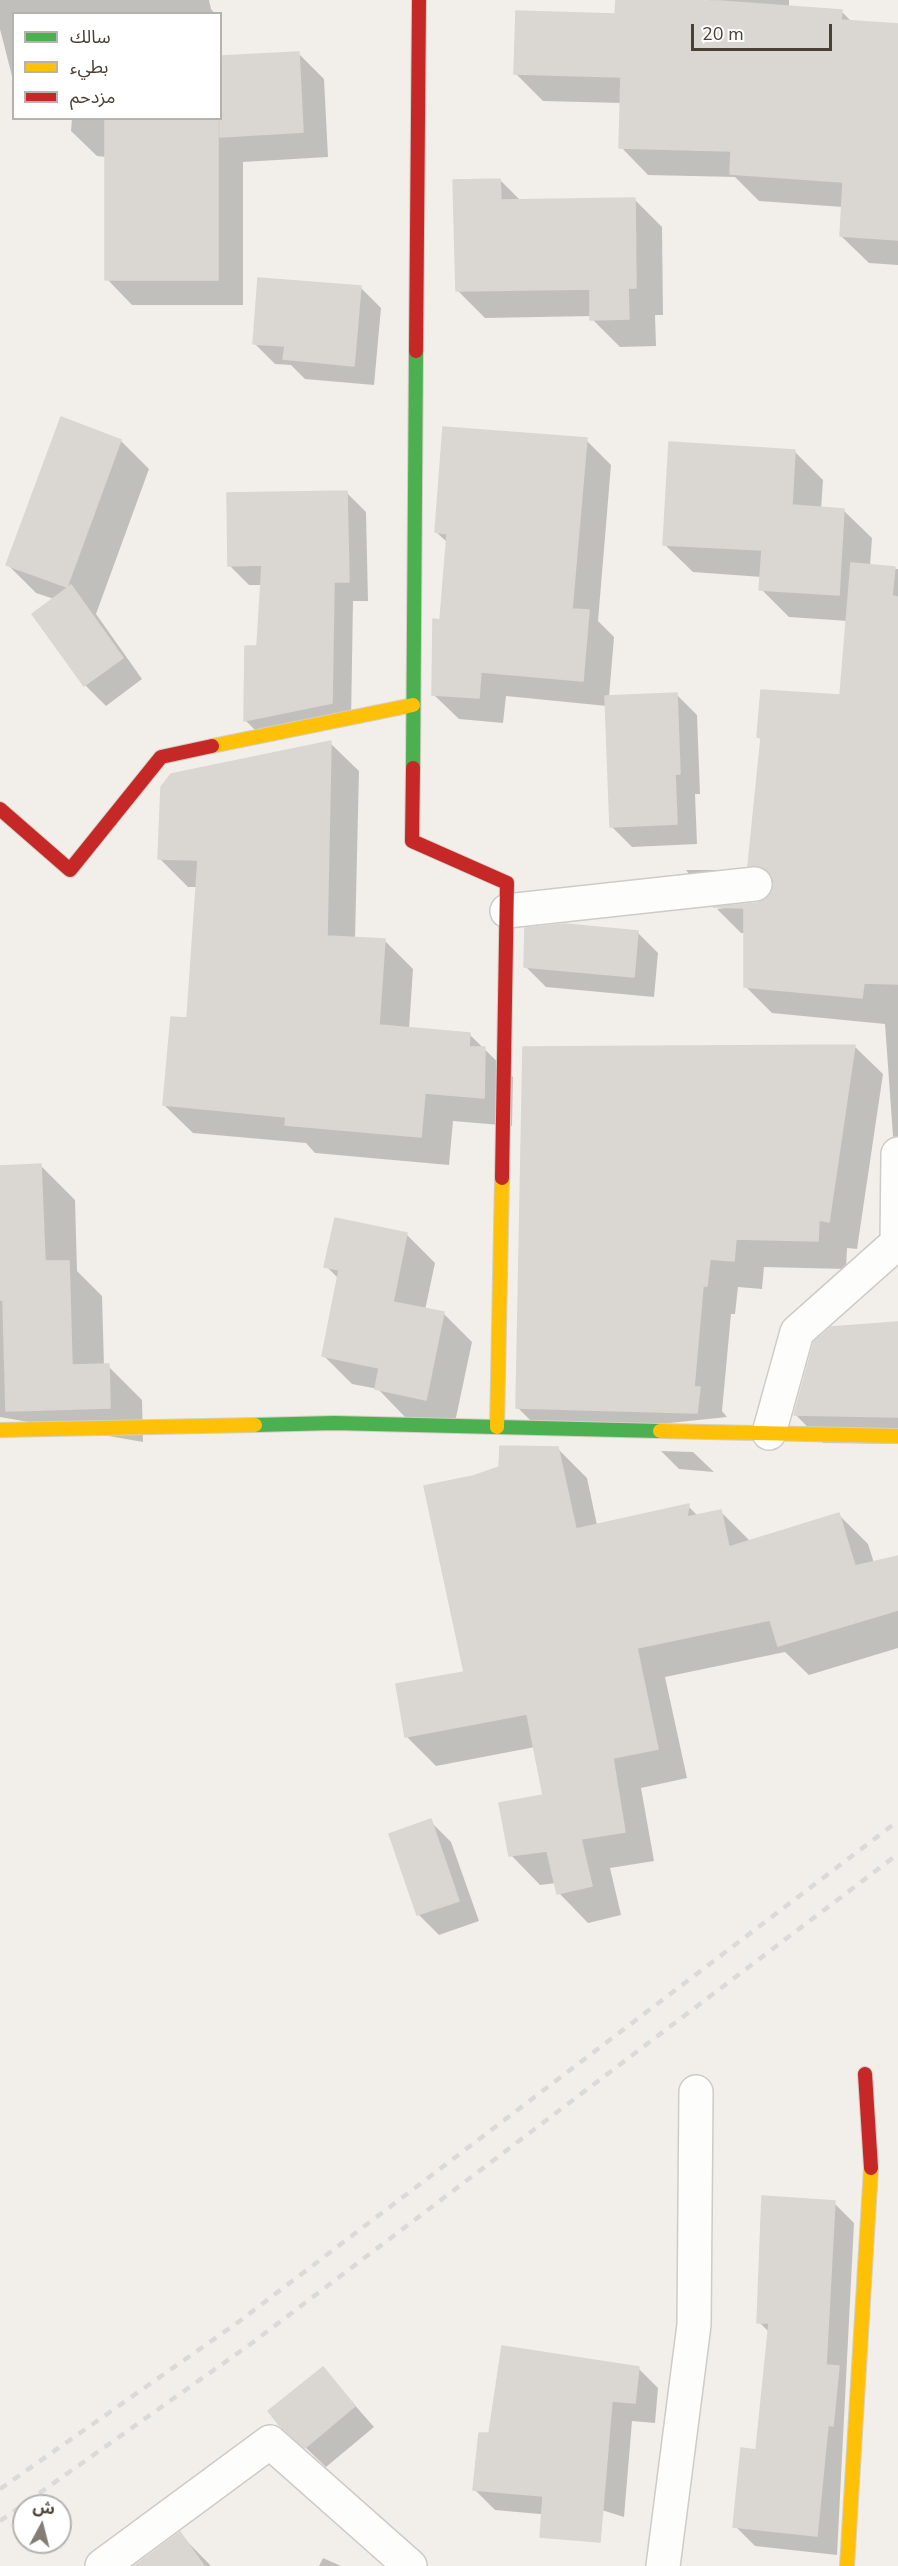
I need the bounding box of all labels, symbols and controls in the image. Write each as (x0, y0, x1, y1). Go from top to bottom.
legend (12, 12, 222, 120)
scale bar (694, 12, 835, 50)
text: 20 m (702, 22, 744, 46)
text: سالك (70, 25, 111, 49)
text: بطيء (70, 55, 108, 79)
text: مزدحم (70, 85, 115, 109)
north arrow (12, 2494, 72, 2554)
text: ش (32, 2496, 56, 2520)

